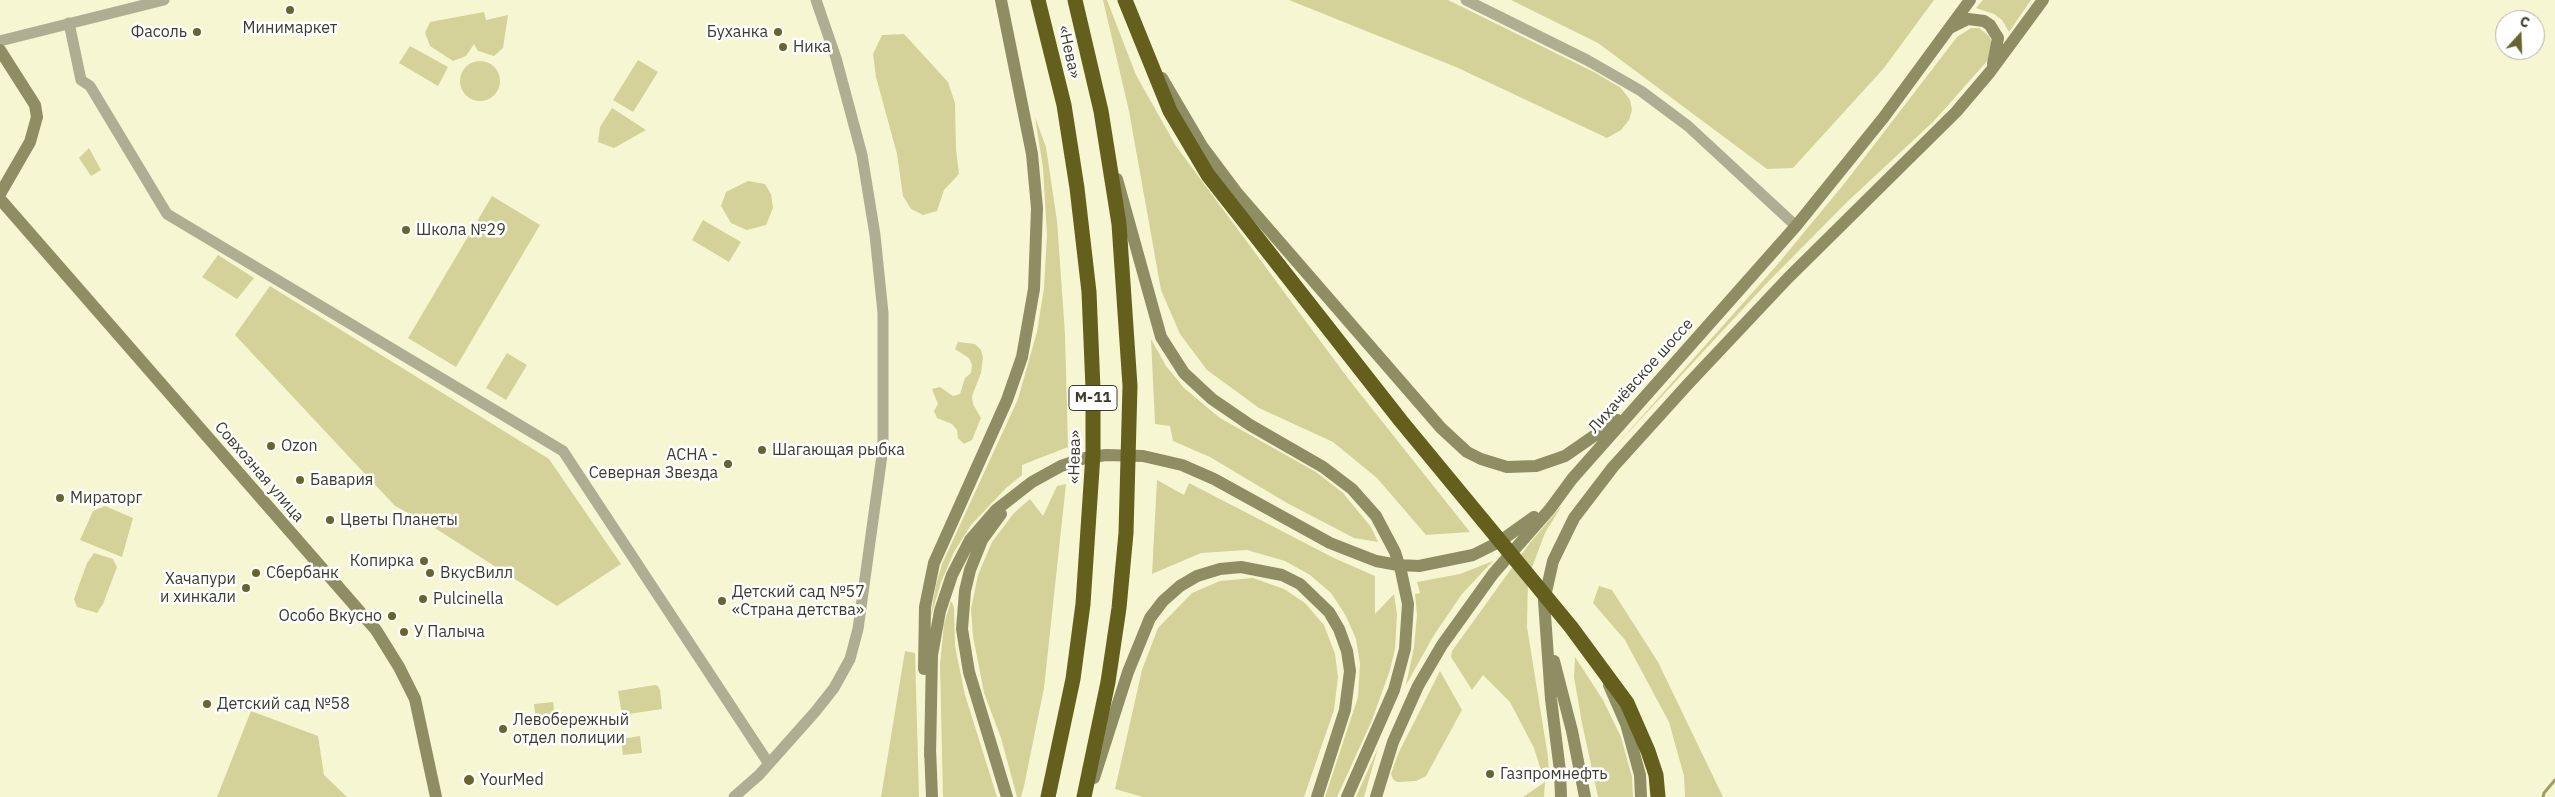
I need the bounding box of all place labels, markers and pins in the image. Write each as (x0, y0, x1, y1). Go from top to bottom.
marker: Минимаркет (284, 4, 296, 16)
place label: Минимаркет (243, 18, 337, 38)
place label: Фасоль (131, 22, 187, 42)
place label: Буханка (707, 22, 768, 42)
marker: Фасоль (191, 26, 203, 38)
marker: Буханка (772, 26, 784, 38)
place label: Ника (793, 37, 831, 57)
marker: Ника (777, 41, 789, 53)
place label: Школа №29 (416, 220, 506, 240)
marker: Школа №29 (400, 224, 412, 236)
place label: Ozon (281, 436, 318, 456)
marker: Ozon (265, 440, 277, 452)
place label: Шагающая рыбка (772, 440, 905, 460)
marker: Шагающая рыбка (756, 444, 768, 456)
place label: АСНА - Северная Звезда (589, 445, 718, 483)
marker: АСНА - Северная Звезда (722, 458, 734, 470)
place label: Бавария (310, 470, 373, 490)
marker: Бавария (294, 474, 306, 486)
place label: Мираторг (70, 488, 142, 508)
marker: Мираторг (54, 492, 66, 504)
place label: Цветы Планеты (340, 510, 458, 530)
marker: Цветы Планеты (324, 514, 336, 526)
place label: Копирка (350, 551, 414, 571)
marker: Копирка (418, 555, 430, 567)
place label: Сбербанк (266, 563, 339, 583)
place label: ВкусВилл (440, 563, 513, 583)
marker: Сбербанк (250, 567, 262, 579)
marker: ВкусВилл (424, 567, 436, 579)
place label: Хачапури и хинкали (160, 569, 236, 607)
marker: Хачапури и хинкали (240, 582, 252, 594)
place label: Детский сад №57 «Страна детства» (732, 582, 865, 620)
place label: Pulcinella (433, 589, 503, 609)
marker: Pulcinella (417, 593, 429, 605)
marker: Детский сад №57 «Страна детства» (716, 595, 728, 607)
place label: Особо Вкусно (279, 606, 382, 626)
marker: Особо Вкусно (386, 610, 398, 622)
place label: У Палыча (414, 622, 485, 642)
marker: У Палыча (398, 626, 410, 638)
place label: Детский сад №58 (217, 694, 350, 714)
marker: Детский сад №58 (201, 698, 213, 710)
place label: Левобережный отдел полиции (513, 710, 629, 748)
marker: Левобережный отдел полиции (497, 723, 509, 735)
place label: Газпромнефть (1500, 764, 1608, 784)
marker: Газпромнефть (1484, 768, 1496, 780)
place label: YourMed (480, 770, 544, 790)
marker: YourMed (462, 773, 476, 787)

